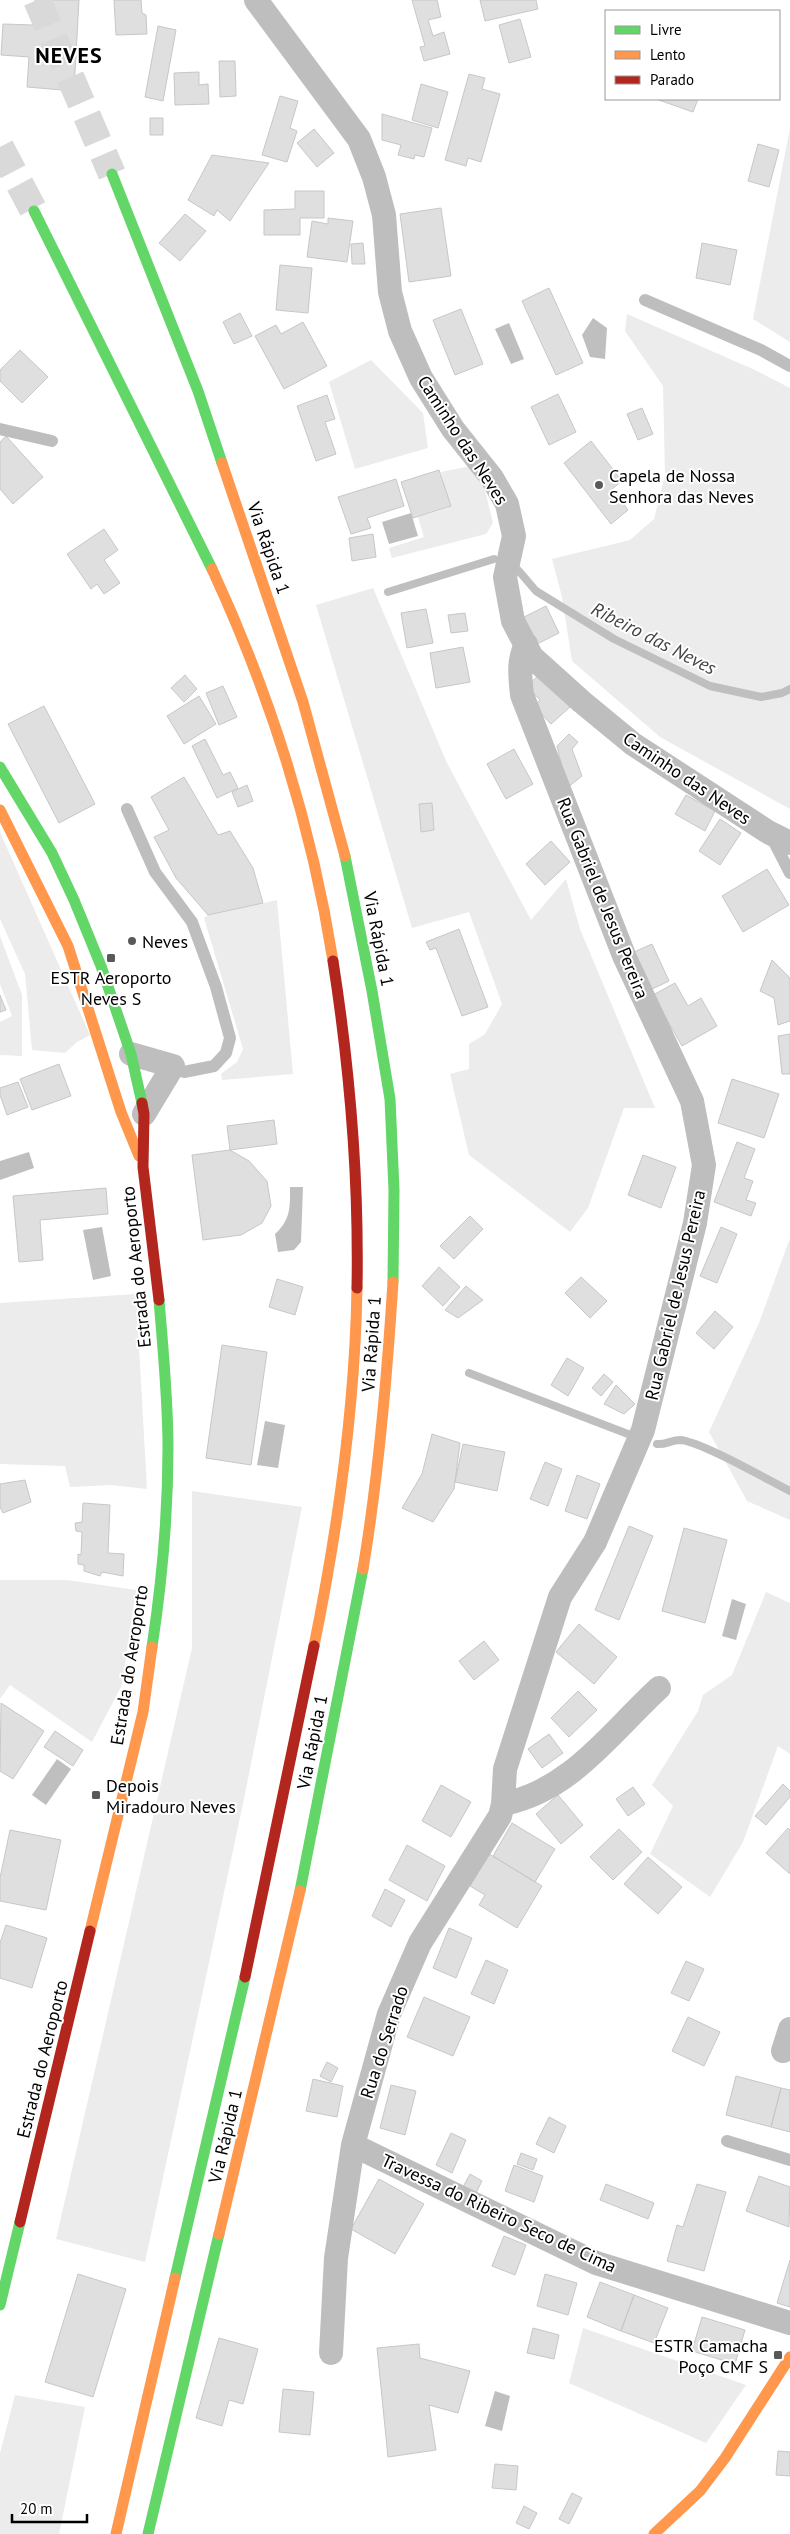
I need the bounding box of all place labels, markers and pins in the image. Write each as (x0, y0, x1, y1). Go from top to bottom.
place label: Capela de Nossa Senhora das Neves (609, 464, 754, 508)
marker: Capela de Nossa Senhora das Neves (593, 479, 605, 491)
place label: Neves (142, 930, 188, 953)
marker: Neves (126, 935, 138, 947)
marker: ESTR Aeroporto Neves S (105, 952, 117, 964)
place label: ESTR Aeroporto Neves S (51, 966, 171, 1010)
place label: Depois Miradouro Neves (106, 1774, 236, 1818)
marker: Depois Miradouro Neves (90, 1789, 102, 1801)
place label: ESTR Camacha Poço CMF S (654, 2334, 768, 2378)
marker: ESTR Camacha Poço CMF S (772, 2349, 784, 2361)

